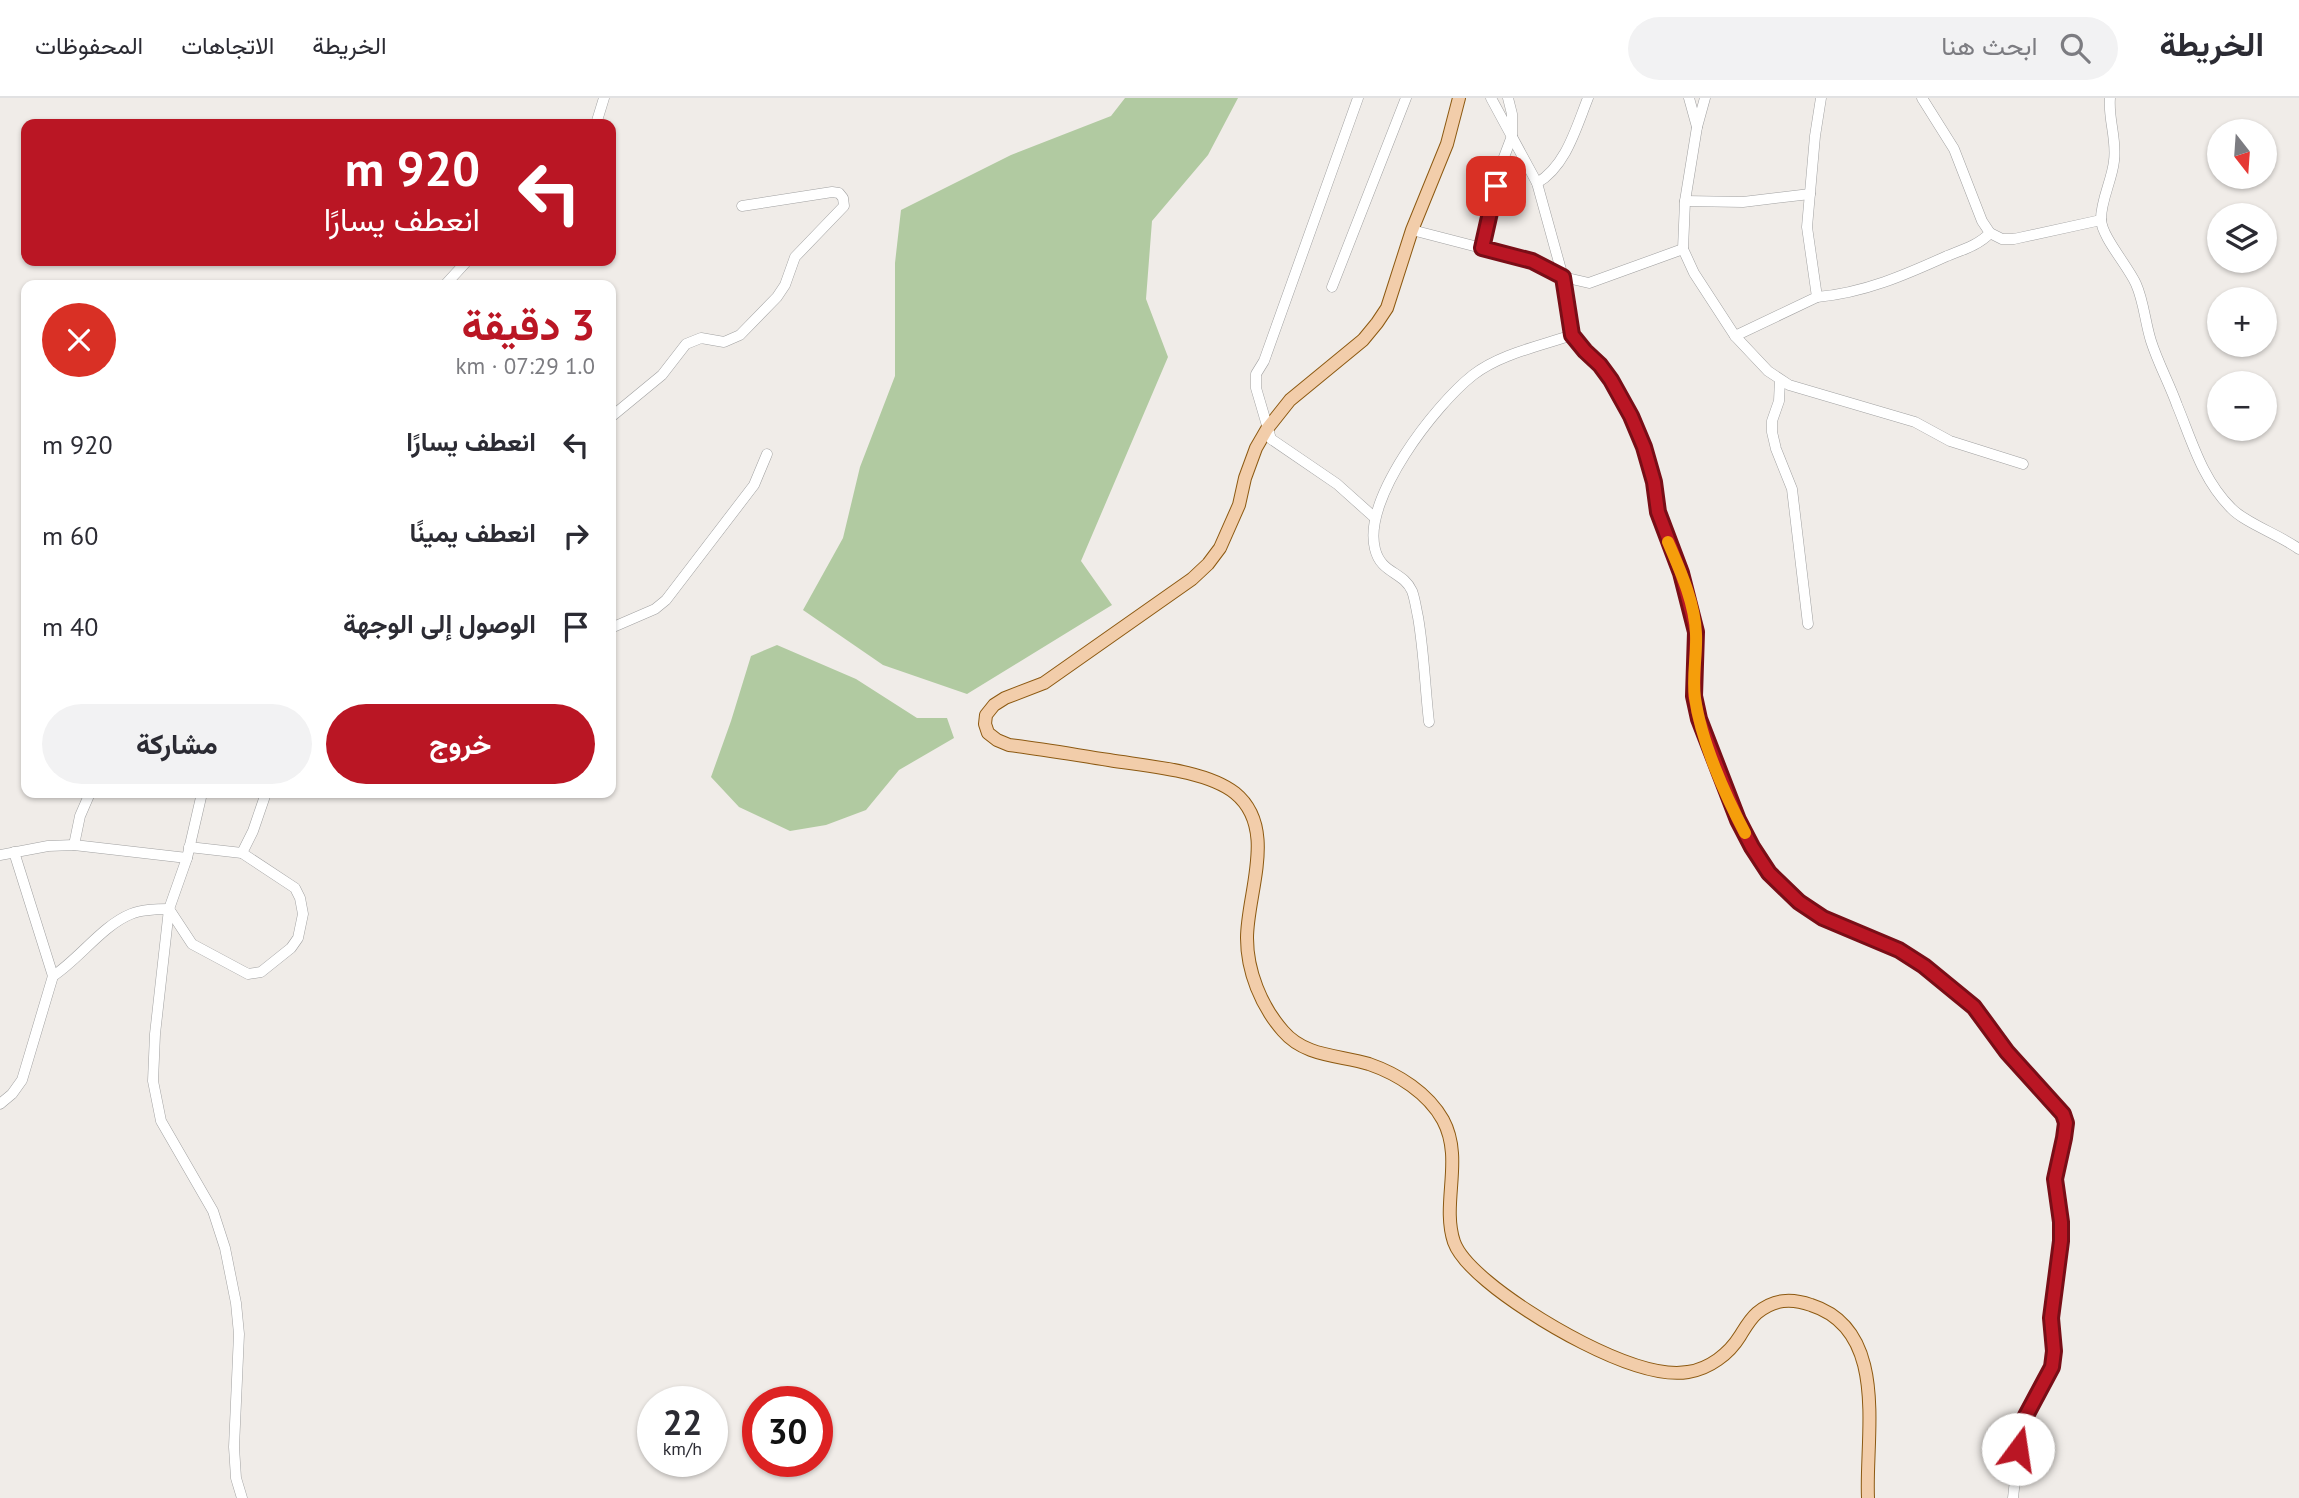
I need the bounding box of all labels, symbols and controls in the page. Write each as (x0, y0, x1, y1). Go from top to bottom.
search box (1628, 17, 2118, 80)
text: الخريطة (2160, 22, 2264, 65)
text: ابحث هنا (1941, 29, 2038, 62)
icon: search (2056, 29, 2094, 67)
text: المحفوظات (35, 30, 143, 61)
text: الاتجاهات (181, 30, 274, 61)
text: الخريطة (312, 30, 387, 61)
north arrow (2207, 119, 2277, 189)
map controls (2207, 119, 2277, 441)
text: 920 m (345, 136, 480, 200)
icon: left (504, 147, 595, 238)
pin (1466, 156, 1526, 216)
icon: arrive (1477, 167, 1515, 205)
text: انعطف يسارًا (324, 198, 480, 240)
button: layers (2207, 203, 2277, 273)
button: + (2207, 287, 2277, 357)
text: 3 دقيقة (462, 297, 595, 352)
button: close (42, 303, 116, 377)
text: 1.0 km · 07:29 (456, 351, 595, 380)
button: − (2207, 371, 2277, 441)
text: انعطف يسارًا (406, 425, 536, 458)
icon: left (557, 426, 595, 464)
text: 920 m (42, 428, 113, 461)
text: انعطف يمينًا (410, 516, 536, 549)
icon: right (557, 517, 595, 555)
text: 60 m (42, 519, 98, 552)
text: الوصول إلى الوجهة (343, 607, 536, 640)
icon: arrive (557, 608, 595, 646)
text: 40 m (42, 610, 98, 643)
button: مشاركة (42, 704, 312, 784)
button: خروج (326, 704, 595, 784)
speed limit sign: 30 (742, 1386, 833, 1477)
text: 22 (663, 1399, 702, 1445)
position arrow (1981, 1412, 2055, 1486)
text: km/h (663, 1437, 702, 1460)

